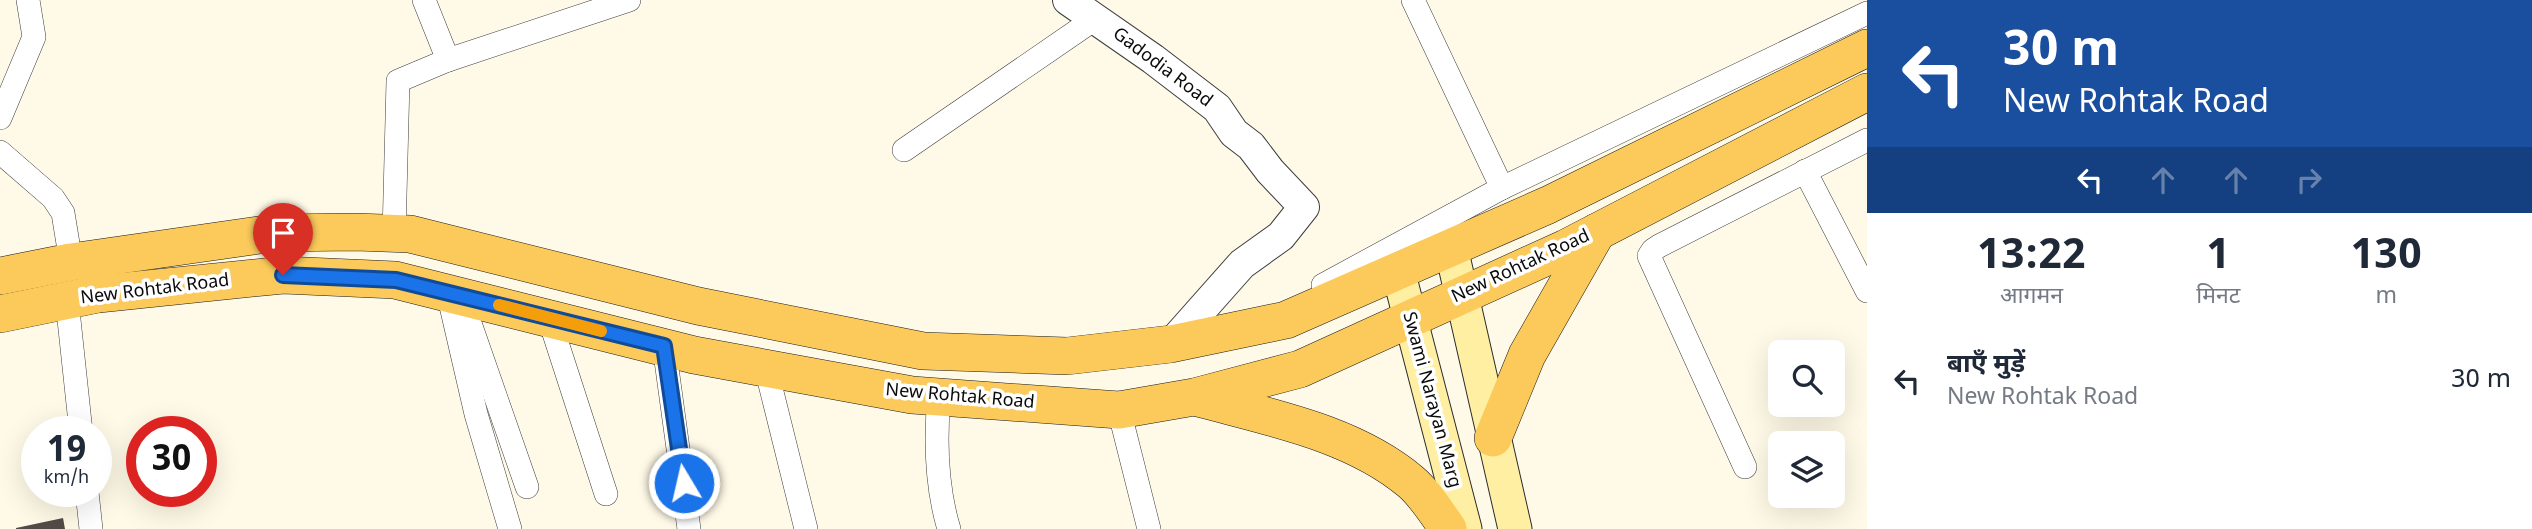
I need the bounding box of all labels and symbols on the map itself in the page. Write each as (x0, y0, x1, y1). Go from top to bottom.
street label: Gadodia Road (1108, 23, 1216, 113)
pin (253, 203, 313, 275)
street label: New Rohtak Road (1448, 225, 1594, 309)
street label: New Rohtak Road (79, 269, 231, 311)
street label: Swami Narayan Marg (1396, 310, 1466, 490)
street label: New Rohtak Road (884, 379, 1036, 415)
speed limit sign: 30 (126, 416, 217, 507)
position arrow (647, 446, 721, 520)

